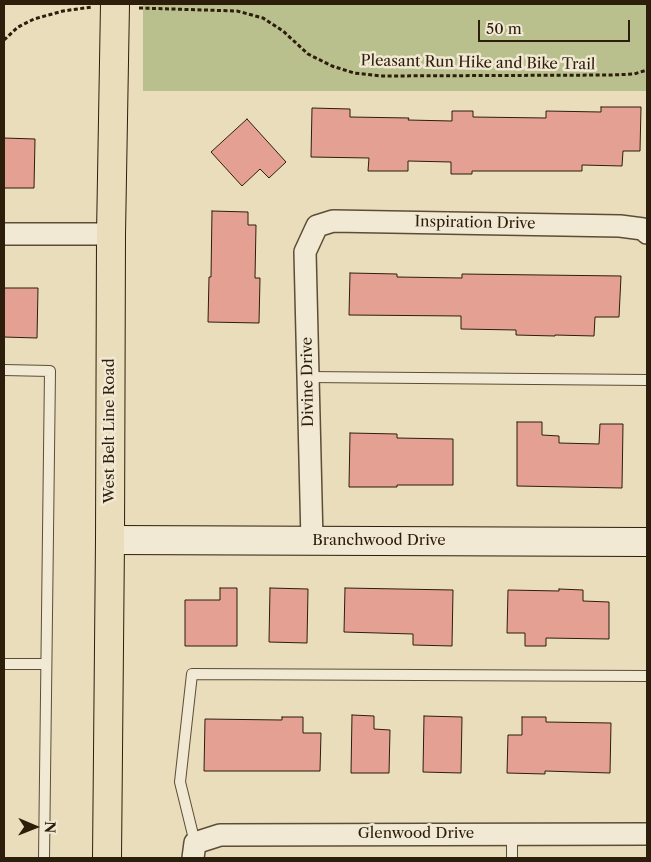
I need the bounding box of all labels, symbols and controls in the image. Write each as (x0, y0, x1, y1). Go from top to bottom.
scale bar (481, 10, 634, 42)
text: 50 m (486, 19, 522, 38)
street label: Pleasant Run Hike and Bike Trail (361, 52, 595, 74)
street label: Inspiration Drive (414, 213, 536, 233)
street label: Divine Drive (298, 337, 318, 427)
street label: West Belt Line Road (101, 358, 119, 504)
street label: Branchwood Drive (312, 532, 446, 550)
north arrow (10, 802, 60, 852)
text: N (41, 821, 59, 833)
street label: Glenwood Drive (358, 825, 474, 843)

